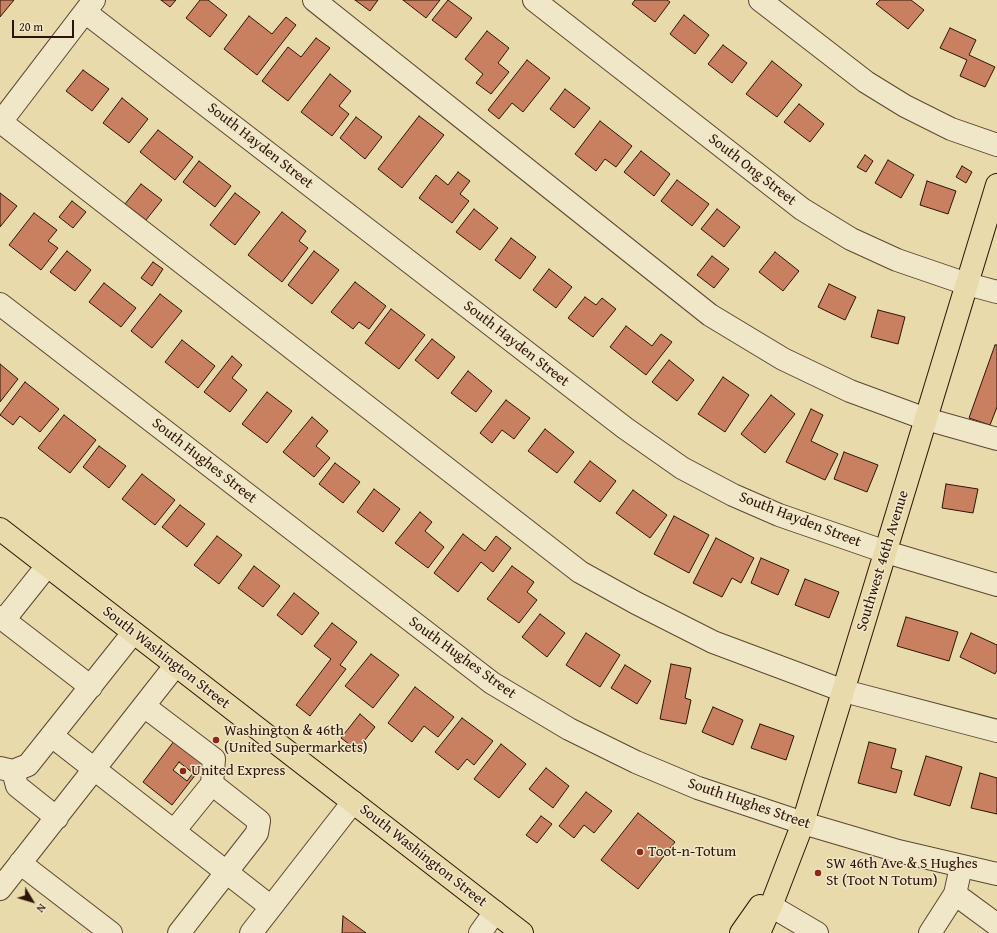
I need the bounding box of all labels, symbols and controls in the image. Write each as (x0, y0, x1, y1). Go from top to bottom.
scale bar (14, 12, 76, 38)
text: 20 m (19, 18, 43, 35)
street label: South Hayden Street (203, 99, 317, 193)
street label: South Ong Street (705, 130, 799, 210)
street label: South Hayden Street (459, 297, 573, 391)
street label: South Hughes Street (148, 414, 260, 508)
street label: South Hayden Street (736, 488, 864, 552)
street label: Southwest 46th Avenue (853, 488, 913, 634)
street label: South Washington Street (99, 603, 233, 713)
street label: South Hughes Street (405, 613, 519, 703)
place label: Washington & 46th (United Supermarkets) (224, 722, 368, 757)
marker: Washington & 46th (United Supermarkets) (211, 735, 221, 745)
place label: United Express (191, 762, 285, 780)
marker: United Express (178, 766, 188, 776)
street label: South Hughes Street (685, 775, 813, 833)
street label: South Washington Street (356, 801, 490, 911)
place label: Toot-n-Totum (648, 843, 736, 861)
marker: Toot-n-Totum (635, 847, 645, 857)
place label: SW 46th Ave & S Hughes St (Toot N Totum) (826, 855, 978, 890)
marker: SW 46th Ave & S Hughes St (Toot N Totum) (813, 868, 823, 878)
north arrow (12, 881, 52, 921)
text: N (33, 901, 50, 916)

